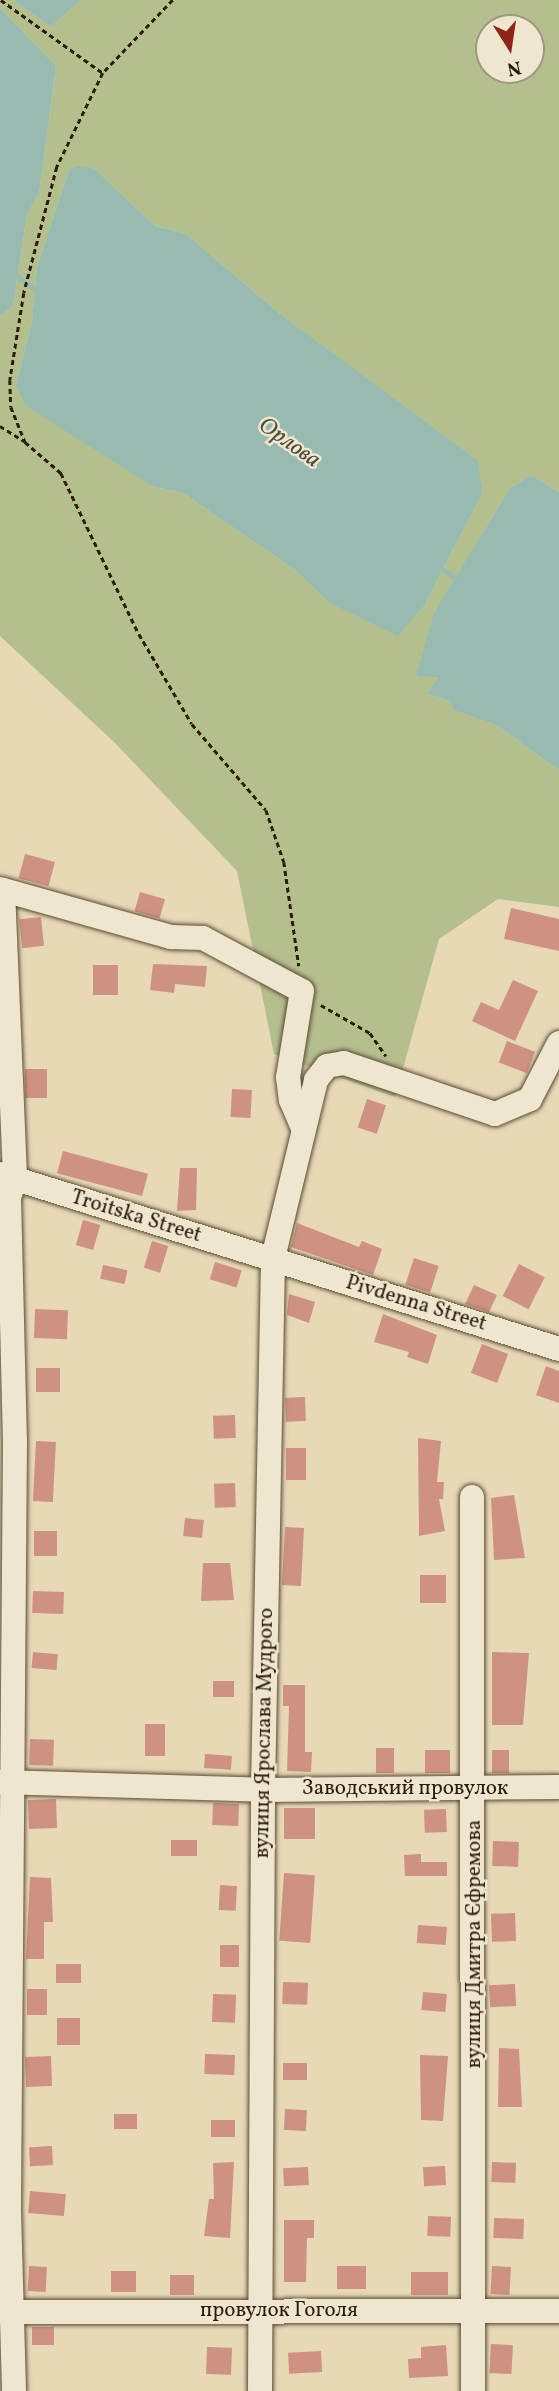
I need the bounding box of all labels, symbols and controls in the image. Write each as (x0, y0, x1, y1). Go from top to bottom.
north arrow (475, 14, 545, 84)
text: N (505, 53, 523, 82)
water label: Орлова (253, 412, 325, 474)
street label: Troitska Street (68, 1185, 204, 1249)
street label: Pivdenna Street (343, 1271, 489, 1337)
street label: вулиця Ярослава Мудрого (250, 1607, 280, 1859)
street label: Заводський провулок (302, 1776, 508, 1802)
street label: вулиця Дмитра Єфремова (462, 1820, 488, 2068)
street label: провулок Гоголя (200, 2298, 358, 2324)

